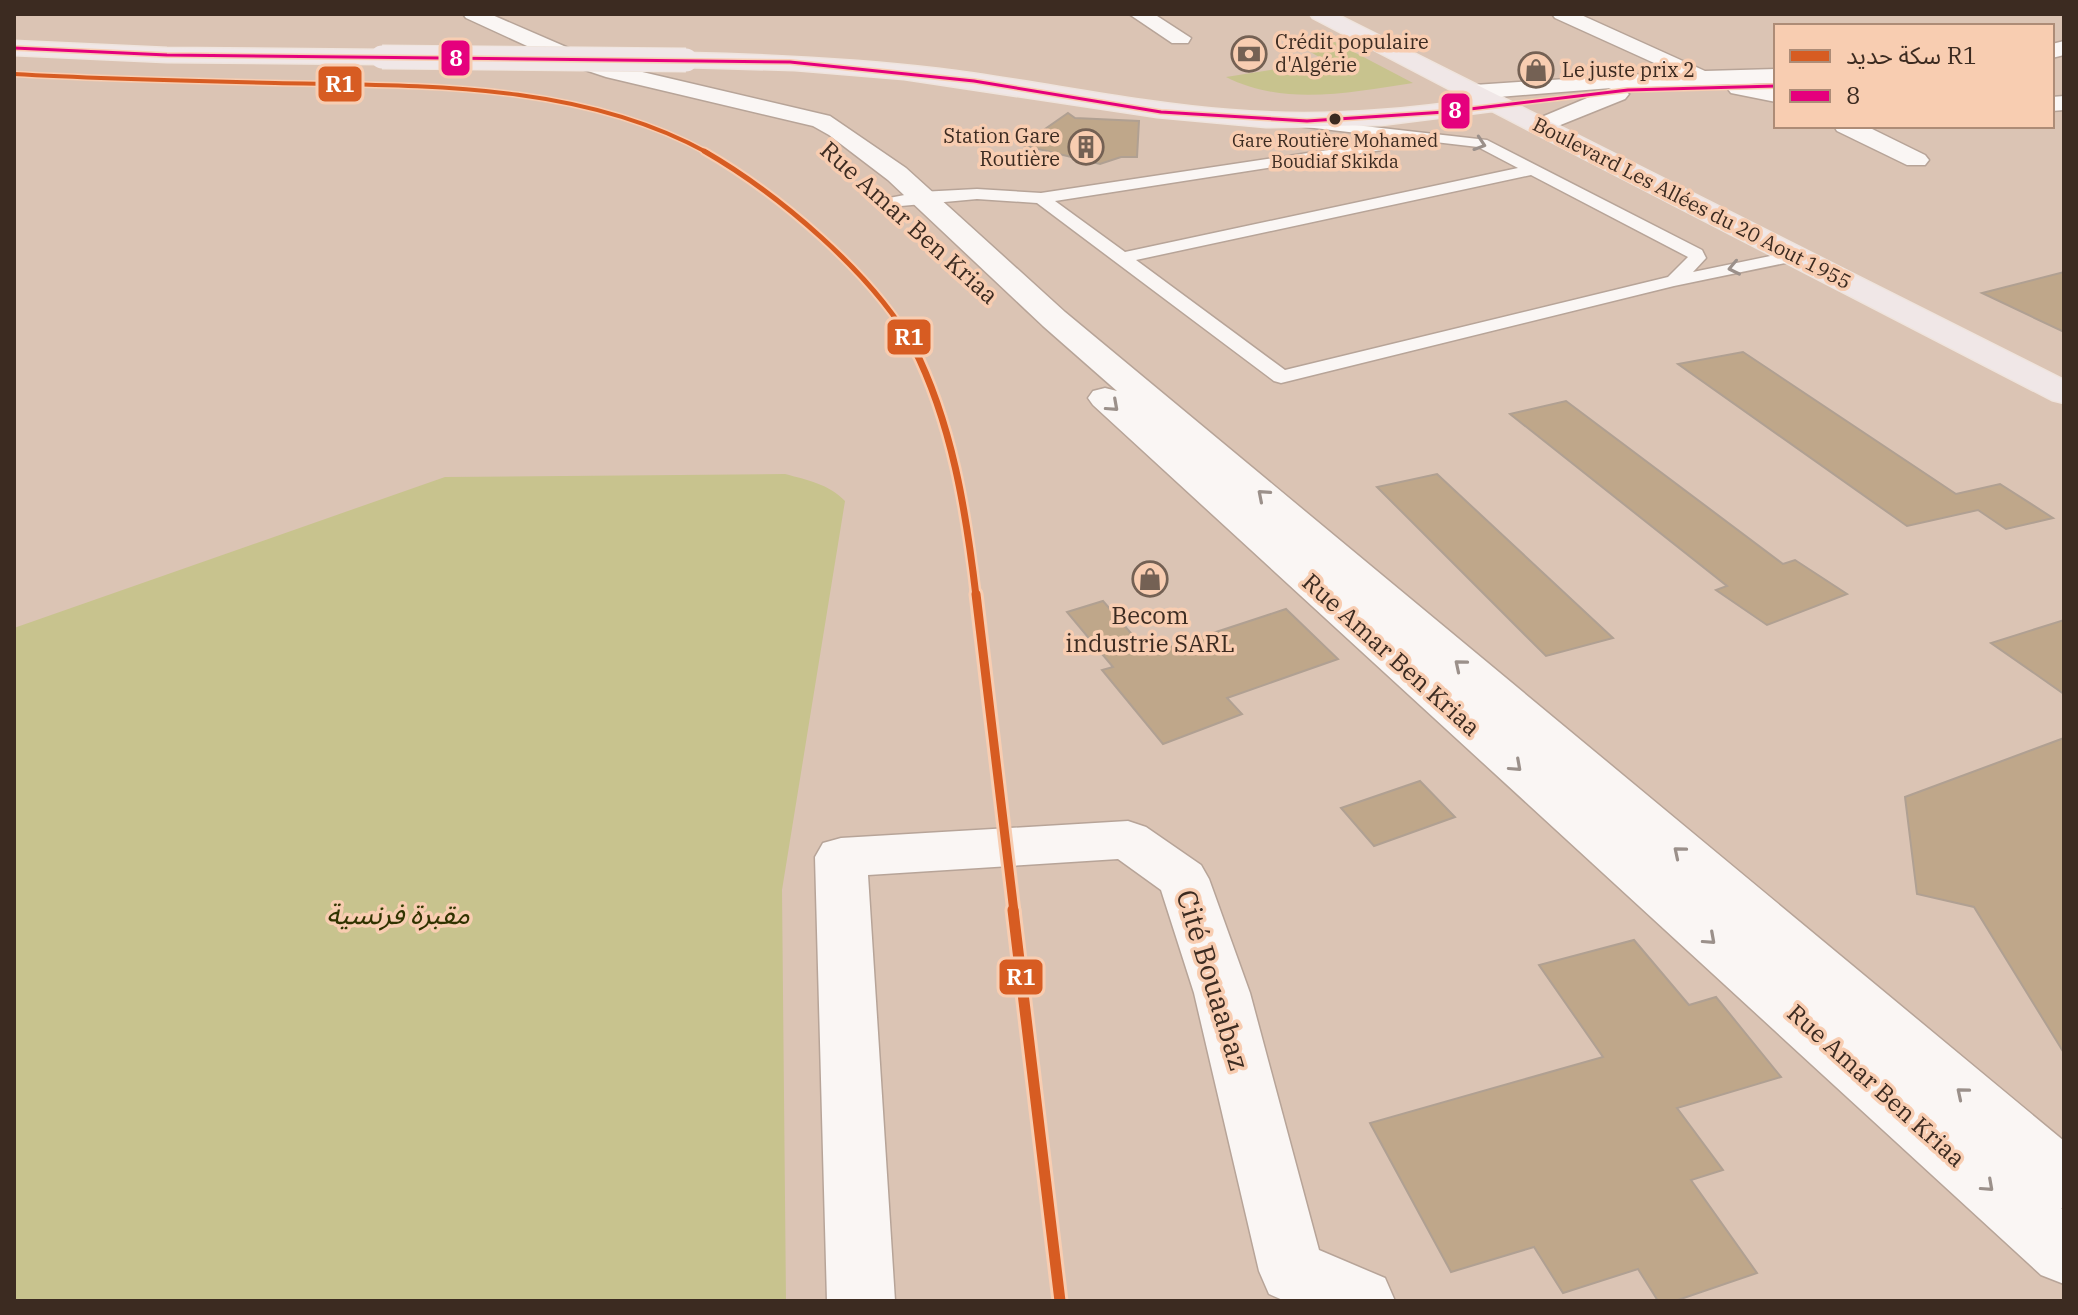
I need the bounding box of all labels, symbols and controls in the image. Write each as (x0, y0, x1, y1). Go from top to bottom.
legend (1774, 24, 2054, 128)
place label: Crédit populaire d'Algérie (1275, 28, 1429, 78)
bank icon: Crédit populaire d'Algérie (1230, 35, 1268, 73)
line badge: 8 (440, 39, 471, 77)
text: سكة حديد R1 (1846, 39, 1977, 71)
text: 8 (449, 43, 463, 72)
shop icon: Le juste prix 2 (1517, 51, 1555, 89)
place label: Le juste prix 2 (1562, 56, 1695, 83)
line badge: R1 (317, 65, 363, 103)
text: R1 (325, 69, 355, 98)
text: 8 (1846, 79, 1860, 111)
line badge: 8 (1440, 92, 1471, 130)
text: 8 (1448, 95, 1462, 124)
street label: Boulevard Les Allées du 20 Aout 1955 (1528, 110, 1856, 295)
marker: Gare Routière Mohamed Boudiaf Skikda (1327, 111, 1343, 127)
place label: Station Gare Routière (943, 122, 1060, 172)
building icon: Station Gare Routière (1067, 128, 1105, 166)
place label: Gare Routière Mohamed Boudiaf Skikda (1232, 129, 1438, 173)
street label: Rue Amar Ben Kriaa (814, 134, 1005, 311)
one-way arrow (1473, 135, 1486, 151)
one-way arrow (1728, 259, 1742, 276)
line badge: R1 (886, 318, 932, 356)
text: R1 (894, 322, 924, 351)
one-way arrow (1104, 396, 1119, 410)
one-way arrow (1257, 491, 1272, 505)
shop icon: Becom industrie SARL (1131, 560, 1169, 598)
street label: Rue Amar Ben Kriaa (1296, 566, 1487, 743)
place label: Becom industrie SARL (1065, 599, 1235, 659)
one-way arrow (1454, 660, 1469, 675)
one-way arrow (1506, 756, 1521, 771)
one-way arrow (1674, 847, 1688, 862)
street label: Cité Bouaabaz (1168, 885, 1259, 1075)
park label: مقبرة فرنسية (326, 895, 470, 932)
one-way arrow (1701, 929, 1715, 944)
line badge: R1 (998, 958, 1044, 996)
text: R1 (1006, 962, 1036, 991)
street label: Rue Amar Ben Kriaa (1781, 997, 1972, 1174)
one-way arrow (1957, 1088, 1971, 1103)
one-way arrow (1979, 1176, 1994, 1190)

